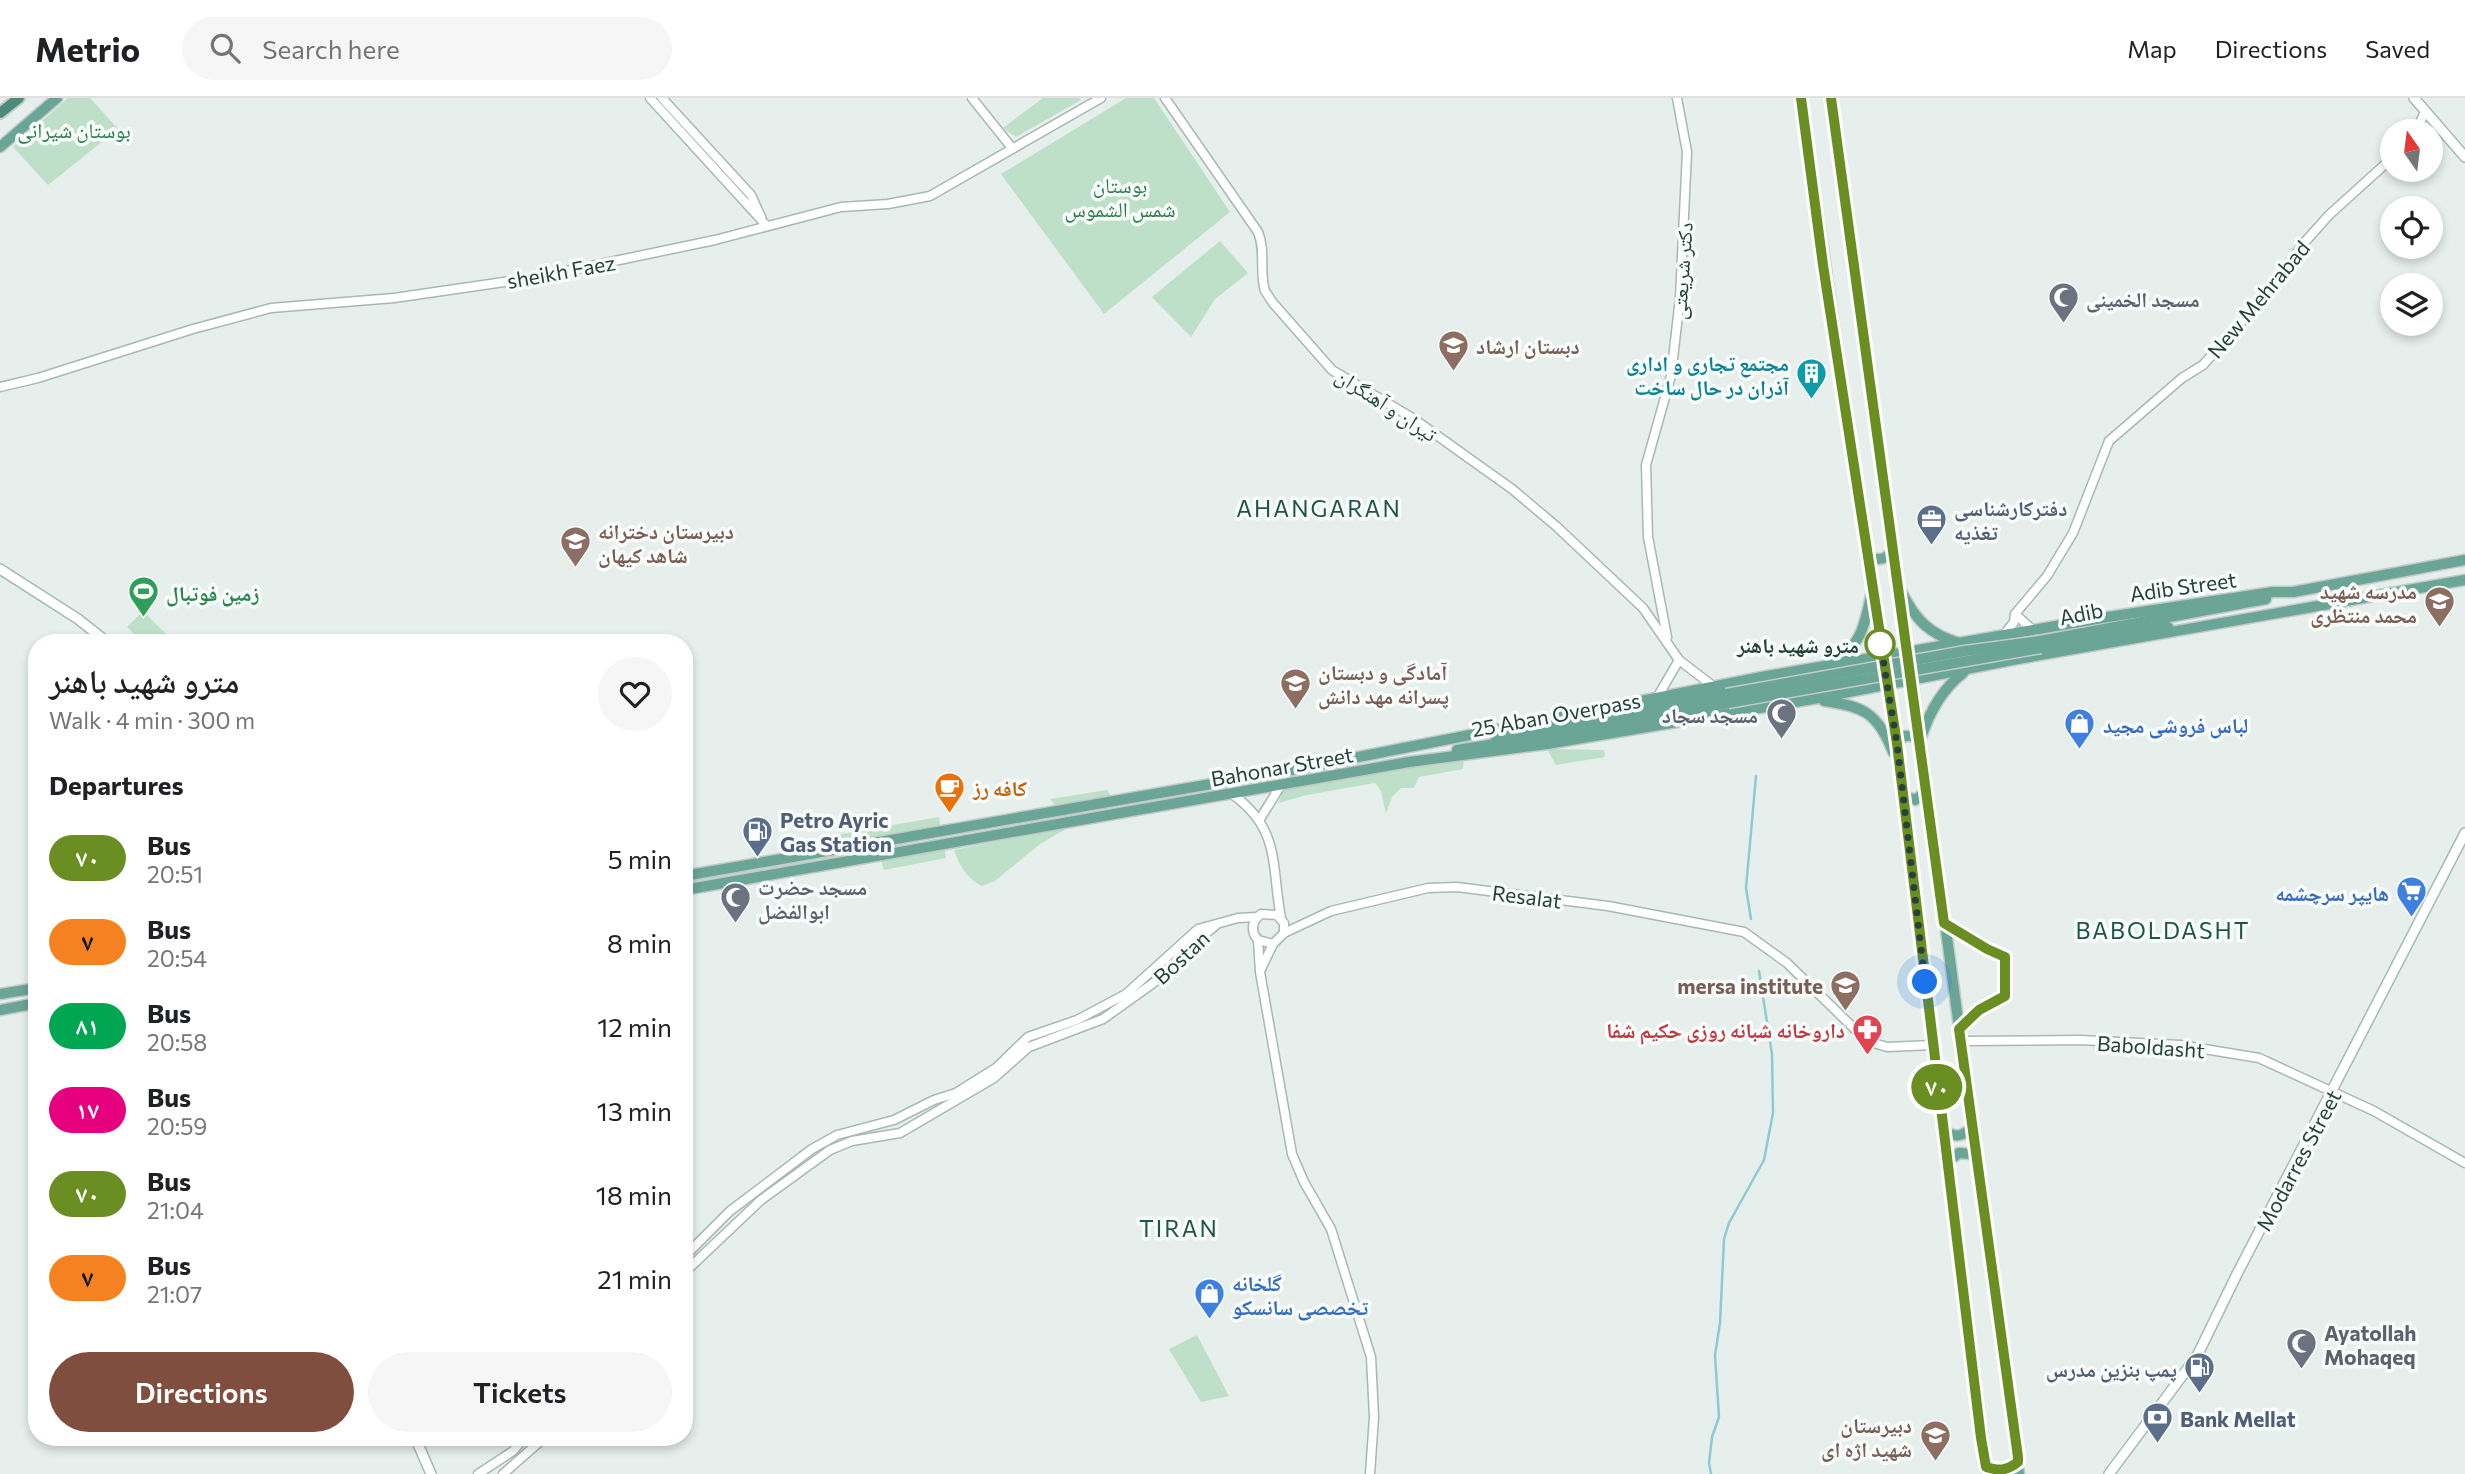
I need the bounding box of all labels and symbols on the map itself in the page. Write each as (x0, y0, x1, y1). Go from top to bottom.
park label: بوستان شیرانی (17, 117, 131, 144)
north arrow (2380, 119, 2443, 182)
park label: بوستان شمس الشموس (1064, 172, 1176, 223)
street label: دکتر شریعتی (1665, 221, 1699, 321)
street label: New Mehrabad (2202, 235, 2314, 363)
street label: sheikh Faez (505, 249, 617, 293)
mosque icon: مسجد الخمینی (2046, 281, 2080, 325)
place label: مسجد الخمینی (2086, 286, 2200, 313)
school or university icon: دبستان ارشاد (1436, 328, 1470, 372)
place label: دبستان ارشاد (1476, 333, 1580, 359)
place label: مجتمع تجاری و اداری آذران در حال ساخت (1626, 350, 1789, 401)
building icon: مجتمع تجاری و اداری آذران در حال ساخت (1795, 357, 1829, 401)
street label: تیران و آهنگران (1331, 362, 1442, 447)
district label: AHANGARAN (1236, 494, 1402, 522)
place label: دفترکارشناسی تغذیه (1954, 495, 2067, 544)
office icon: دفترکارشناسی تغذیه (1914, 502, 1948, 546)
place label: دبیرستان دخترانه شاهد کیهان (598, 518, 734, 568)
school or university icon: دبیرستان دخترانه شاهد کیهان (558, 525, 592, 569)
street label: Adib Street (2128, 566, 2238, 606)
sports icon: زمین فوتبال (126, 575, 160, 619)
place label: مدرسه شهید محمد منتظری (2310, 578, 2417, 628)
place label: زمین فوتبال (166, 580, 260, 607)
school or university icon: مدرسه شهید محمد منتظری (2423, 585, 2457, 629)
street label: Adib (2057, 597, 2105, 629)
marker: مترو شهید باهنر (1865, 629, 1895, 659)
place label: مترو شهید باهنر (1736, 632, 1859, 658)
place label: آمادگی و دبستان پسرانه مهد دانش (1318, 659, 1449, 710)
school or university icon: آمادگی و دبستان پسرانه مهد دانش (1278, 666, 1312, 710)
street label: 25 Aban Overpass (1470, 687, 1642, 741)
mosque icon: مسجد سجاد (1764, 697, 1798, 741)
place label: مسجد سجاد (1662, 702, 1758, 727)
shop icon: لباس فروشی مجید (2063, 707, 2097, 751)
place label: لباس فروشی مجید (2103, 712, 2248, 739)
street label: Bahonar Street (1209, 741, 1355, 791)
cafe icon: کافه رز (933, 770, 967, 814)
place label: کافه رز (972, 775, 1027, 800)
place label: Petro Ayric Gas Station (780, 807, 892, 856)
fuel station icon: Petro Ayric Gas Station (740, 814, 774, 858)
place label: مسجد حضرت ابوالفضل (758, 874, 867, 925)
supermarket icon: هایپر سرچشمه (2395, 875, 2429, 919)
street label: Resalat (1491, 879, 1563, 913)
place label: هایپر سرچشمه (2275, 880, 2389, 906)
mosque icon: مسجد حضرت ابوالفضل (718, 881, 752, 925)
district label: BABOLDASHT (2075, 916, 2251, 944)
street label: Bostan (1148, 925, 1214, 989)
your location (1907, 964, 1942, 999)
school or university icon: mersa institute (1829, 968, 1863, 1012)
place label: mersa institute (1677, 973, 1823, 998)
pharmacy icon: داروخانه شبانه‌ روزی حکیم شفا (1851, 1012, 1885, 1056)
place label: داروخانه شبانه‌ روزی حکیم شفا (1606, 1017, 1845, 1045)
street label: Baboldasht (2096, 1030, 2206, 1062)
line badge: ۷۰ (1906, 1064, 1968, 1110)
street label: Modarres Street (2250, 1085, 2346, 1235)
district label: TIRAN (1139, 1214, 1219, 1242)
place label: گلخانه تخصصی سانسکو (1232, 1270, 1369, 1321)
shop icon: گلخانه تخصصی سانسکو (1192, 1277, 1226, 1321)
place label: Ayatollah Mohaqeq (2324, 1320, 2416, 1369)
mosque icon: Ayatollah Mohaqeq (2284, 1327, 2318, 1371)
fuel station icon: پمپ بنزین مدرس (2183, 1351, 2217, 1395)
place label: پمپ بنزین مدرس (2046, 1356, 2177, 1383)
bank icon: Bank Mellat (2140, 1401, 2174, 1445)
place label: Bank Mellat (2180, 1406, 2296, 1431)
place label: دبیرستان شهید اژه ای (1821, 1412, 1912, 1462)
school or university icon: دبیرستان شهید اژه ای (1918, 1419, 1952, 1463)

